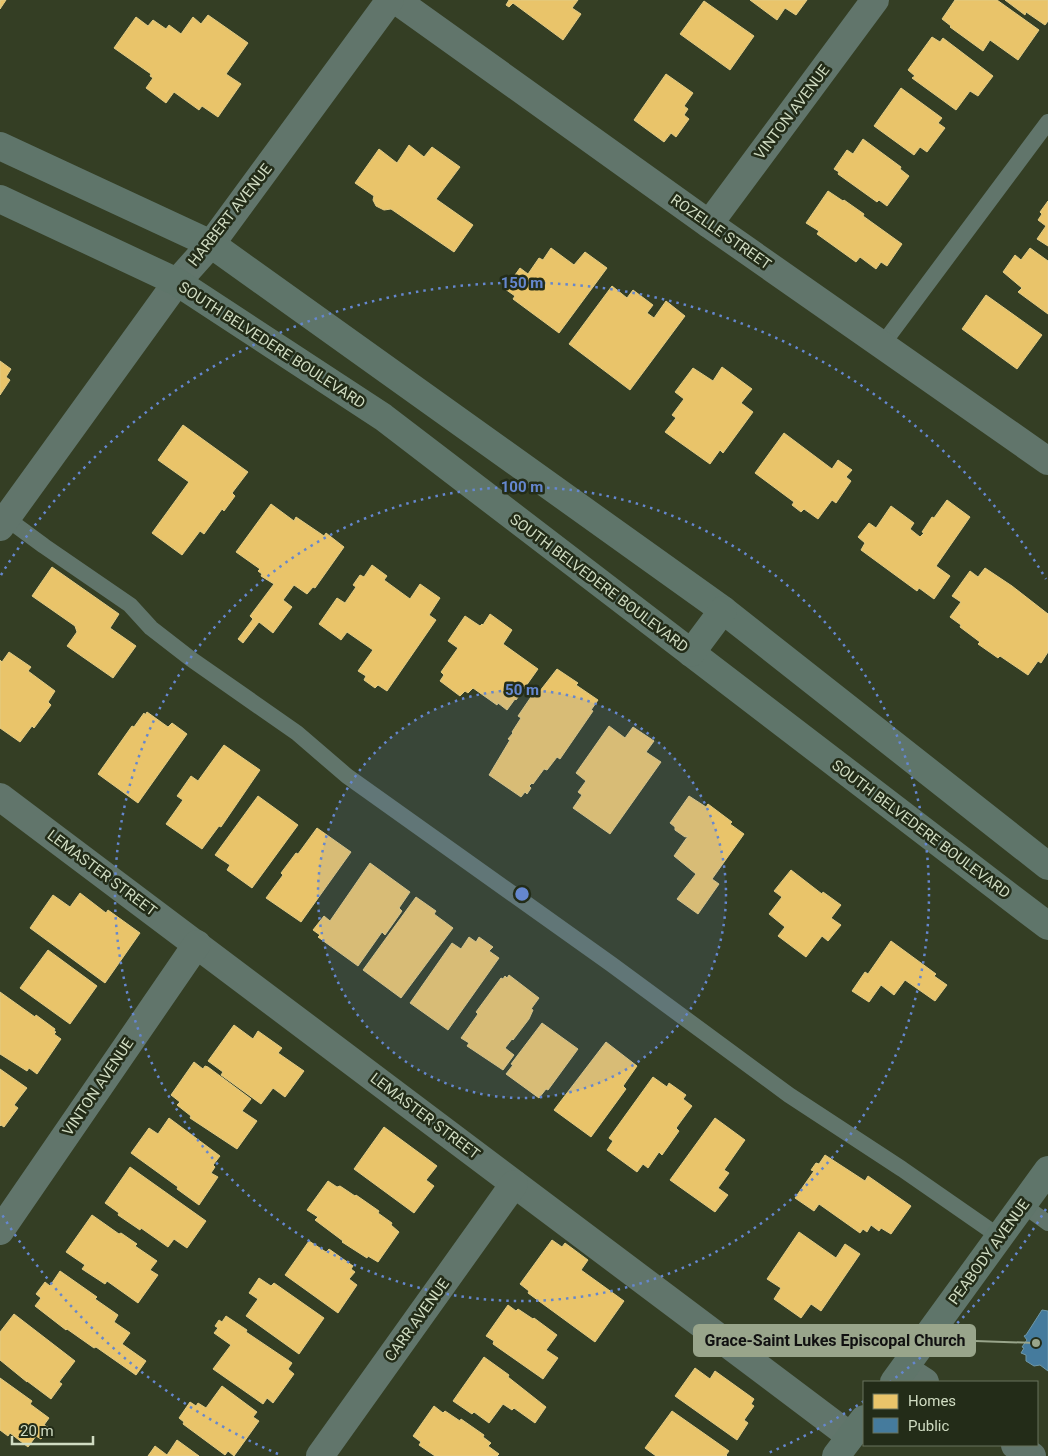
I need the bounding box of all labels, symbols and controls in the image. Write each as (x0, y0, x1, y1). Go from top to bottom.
street label: VINTON AVENUE (751, 61, 834, 163)
street label: HARBERT AVENUE (184, 160, 276, 270)
street label: ROZELLE STREET (667, 191, 775, 273)
text: 150 m (501, 274, 543, 292)
street label: SOUTH BELVEDERE BOULEVARD (175, 278, 369, 412)
text: 100 m (501, 478, 543, 496)
street label: SOUTH BELVEDERE BOULEVARD (506, 510, 692, 656)
text: 50 m (505, 681, 539, 699)
street label: SOUTH BELVEDERE BOULEVARD (828, 756, 1014, 902)
street label: LEMASTER STREET (44, 826, 160, 920)
centre of rings (513, 885, 531, 903)
street label: VINTON AVENUE (59, 1034, 138, 1139)
street label: LEMASTER STREET (367, 1069, 483, 1163)
street label: PEABODY AVENUE (945, 1195, 1034, 1308)
street label: CARR AVENUE (381, 1275, 453, 1365)
callout: Grace-Saint Lukes Episcopal Church (694, 1325, 975, 1356)
text: Grace-Saint Lukes Episcopal Church (704, 1331, 966, 1350)
legend (863, 1381, 1038, 1446)
text: Homes (908, 1392, 956, 1410)
scale bar (12, 1414, 94, 1446)
text: Public (908, 1417, 949, 1435)
text: 20 m (20, 1422, 54, 1440)

